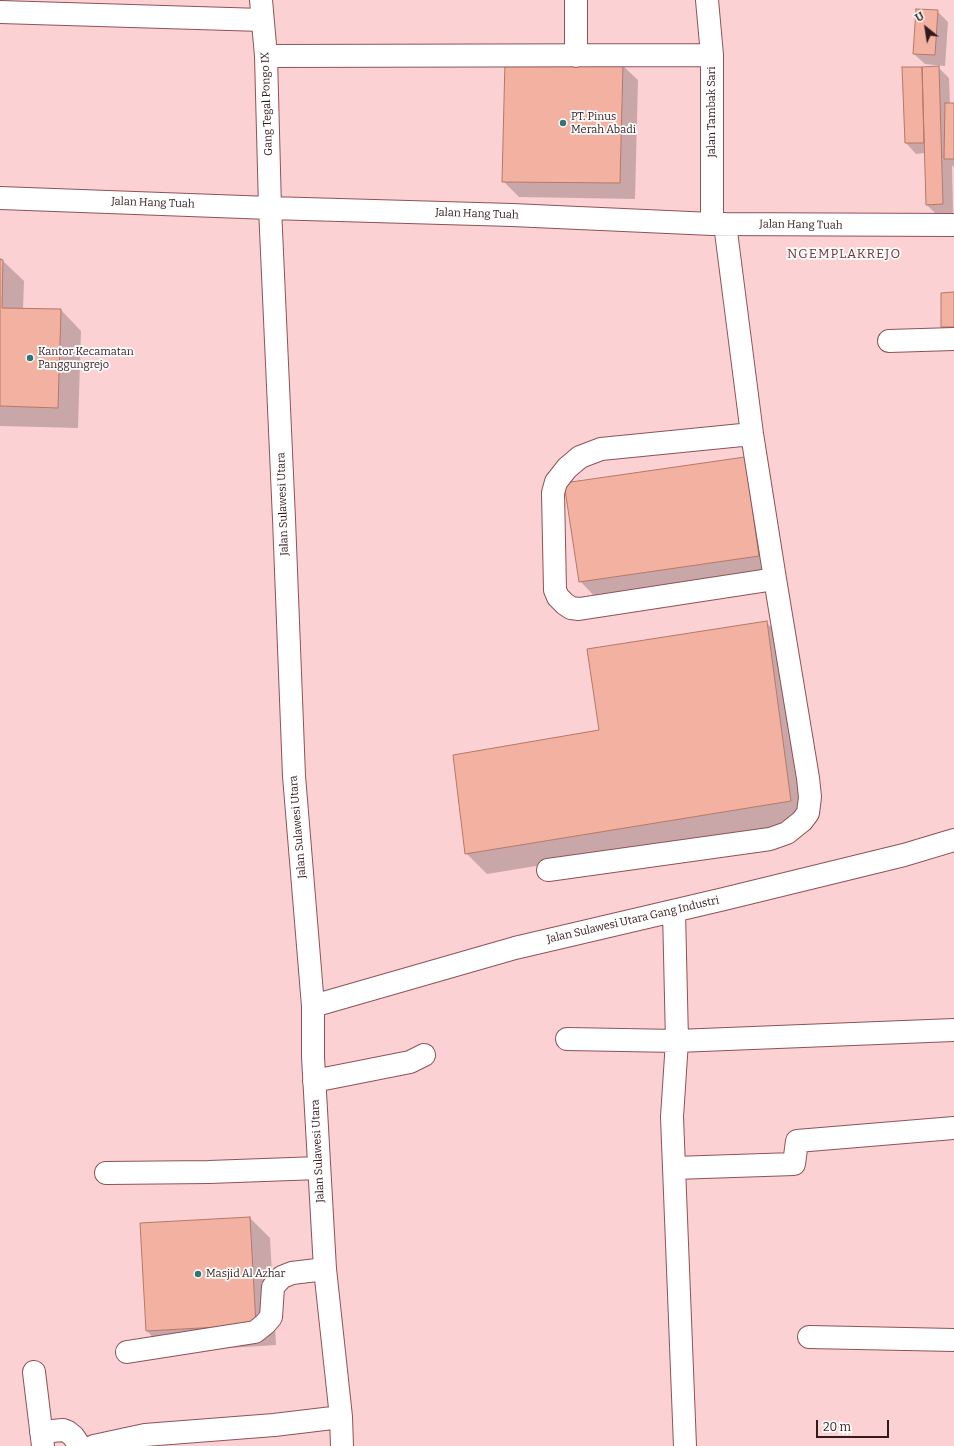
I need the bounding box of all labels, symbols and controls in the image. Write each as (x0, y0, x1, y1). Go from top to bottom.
north arrow (906, 8, 946, 48)
text: U (913, 10, 927, 25)
street label: Gang Tegal Pongo IX (259, 52, 275, 156)
street label: Jalan Tambak Sari (705, 66, 719, 158)
place label: PT. Pinus Merah Abadi (571, 110, 636, 136)
marker: PT. Pinus Merah Abadi (558, 118, 568, 128)
street label: Jalan Hang Tuah (111, 195, 195, 211)
street label: Jalan Hang Tuah (435, 206, 519, 222)
street label: Jalan Hang Tuah (759, 218, 843, 232)
district label: NGEMPLAKREJO (787, 246, 901, 262)
place label: Kantor Kecamatan Panggungrejo (38, 345, 134, 371)
marker: Kantor Kecamatan Panggungrejo (25, 353, 35, 363)
street label: Jalan Sulawesi Utara (275, 452, 291, 556)
street label: Jalan Sulawesi Utara (287, 775, 309, 879)
street label: Jalan Sulawesi Utara Gang Industri (546, 894, 720, 946)
street label: Jalan Sulawesi Utara (309, 1099, 327, 1203)
place label: Masjid Al Azhar (206, 1267, 285, 1281)
marker: Masjid Al Azhar (193, 1269, 203, 1279)
scale bar (818, 1412, 891, 1438)
text: 20 m (823, 1420, 851, 1434)

